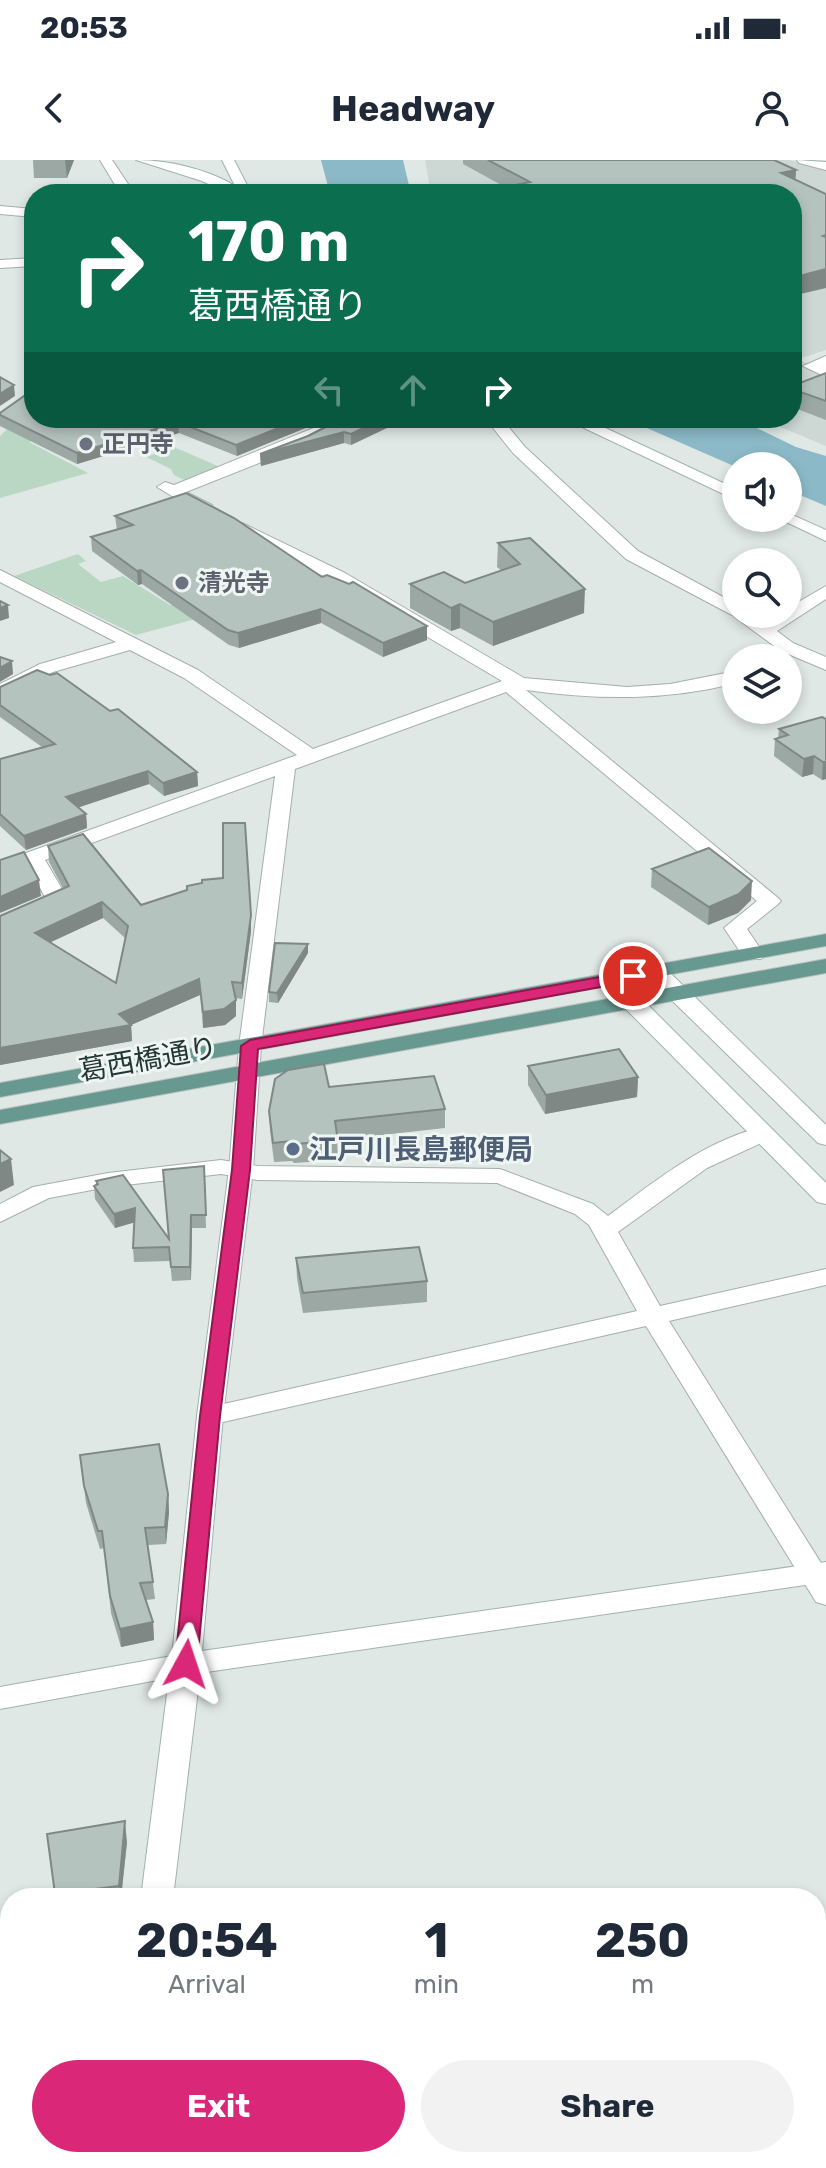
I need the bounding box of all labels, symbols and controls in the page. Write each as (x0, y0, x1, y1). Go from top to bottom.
text: 20:53 (40, 10, 128, 46)
icon: back (32, 86, 76, 130)
icon: person (750, 86, 794, 130)
text: Headway (331, 87, 495, 130)
text: 170 m (188, 209, 349, 275)
icon: right (56, 216, 160, 320)
text: 葛西橋通り (188, 284, 368, 327)
icon: left (307, 368, 351, 412)
icon: ahead (391, 368, 435, 412)
icon: right (475, 368, 519, 412)
place label: 正円寺 (102, 430, 174, 458)
marker: 正円寺 (77, 435, 95, 453)
map controls (722, 452, 802, 724)
button: sound (722, 452, 802, 532)
button: search (722, 548, 802, 628)
place label: 清光寺 (198, 569, 270, 597)
marker: 清光寺 (173, 574, 191, 592)
button: layers (722, 644, 802, 724)
pin (599, 942, 667, 1010)
icon: arrive (611, 954, 655, 998)
street label: 葛西橋通り (76, 1031, 220, 1087)
place label: 江戸川長島郵便局 (309, 1133, 533, 1166)
marker: 江戸川長島郵便局 (284, 1140, 302, 1158)
position arrow (144, 1622, 228, 1706)
text: 20:54 (136, 1912, 278, 1969)
text: 1 (424, 1912, 448, 1969)
text: 250 (595, 1912, 690, 1969)
text: Arrival (168, 1969, 246, 2000)
text: min (414, 1969, 459, 2000)
text: m (631, 1969, 654, 2000)
button: Exit (32, 2060, 405, 2152)
button: Share (421, 2060, 794, 2152)

